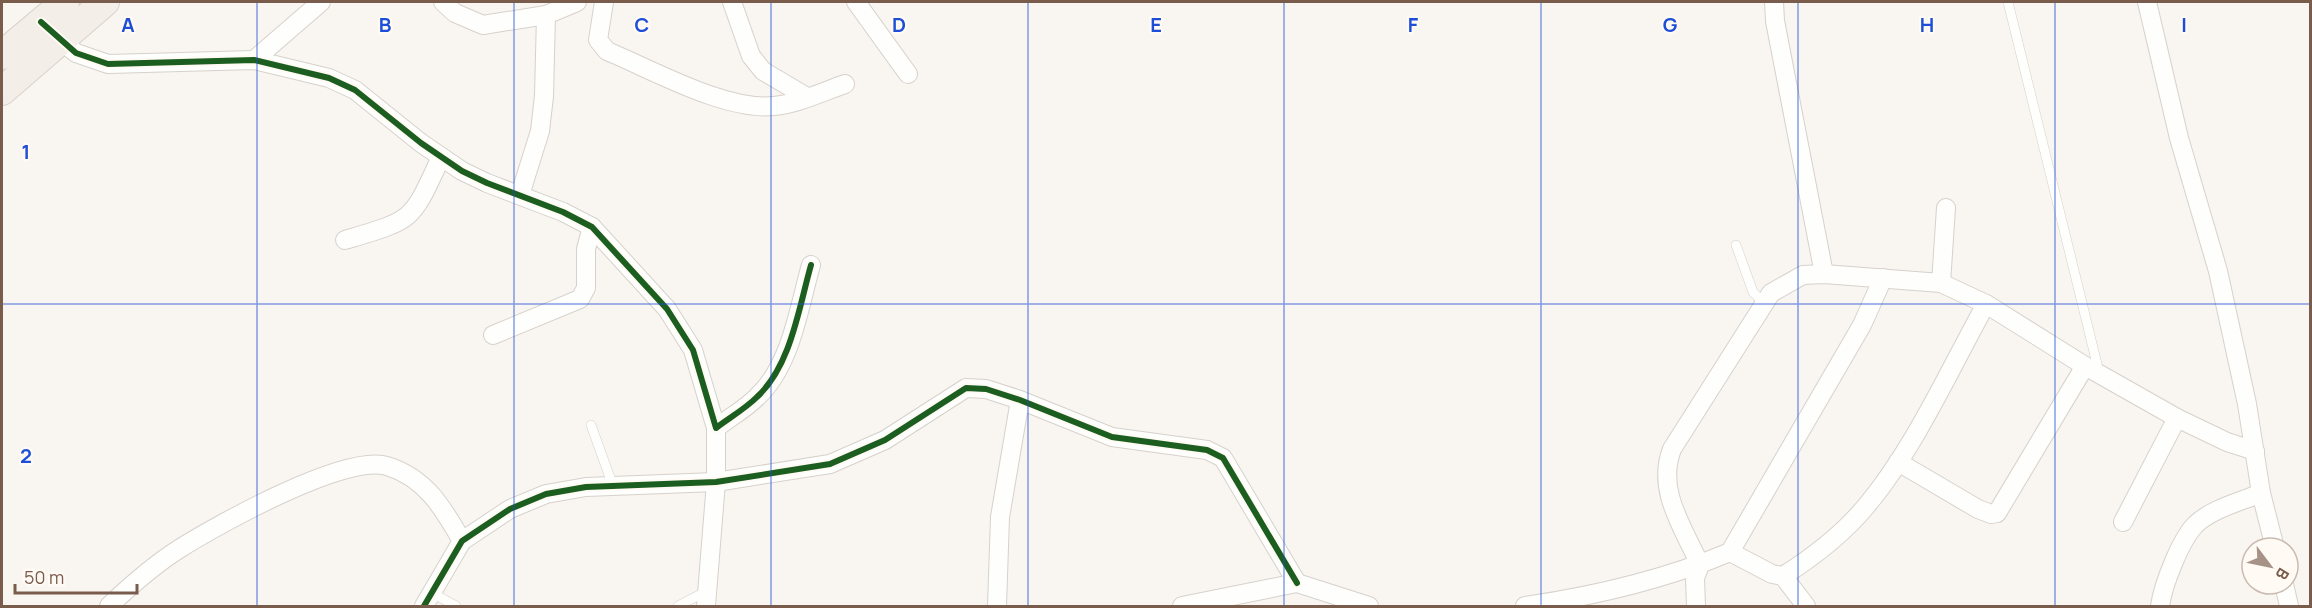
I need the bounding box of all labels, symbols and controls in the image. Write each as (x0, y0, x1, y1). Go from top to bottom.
text: A (121, 11, 135, 38)
text: B (379, 11, 392, 38)
text: C (635, 11, 649, 38)
text: D (892, 11, 906, 38)
text: E (1150, 11, 1162, 38)
text: F (1408, 11, 1419, 38)
text: G (1663, 11, 1678, 38)
text: H (1920, 11, 1934, 38)
text: I (2181, 11, 2187, 38)
text: 1 (22, 138, 30, 165)
text: 2 (20, 442, 32, 469)
north arrow (2240, 536, 2300, 596)
scale bar (15, 557, 136, 595)
text: B (2271, 564, 2295, 584)
text: 50 m (24, 565, 64, 589)

